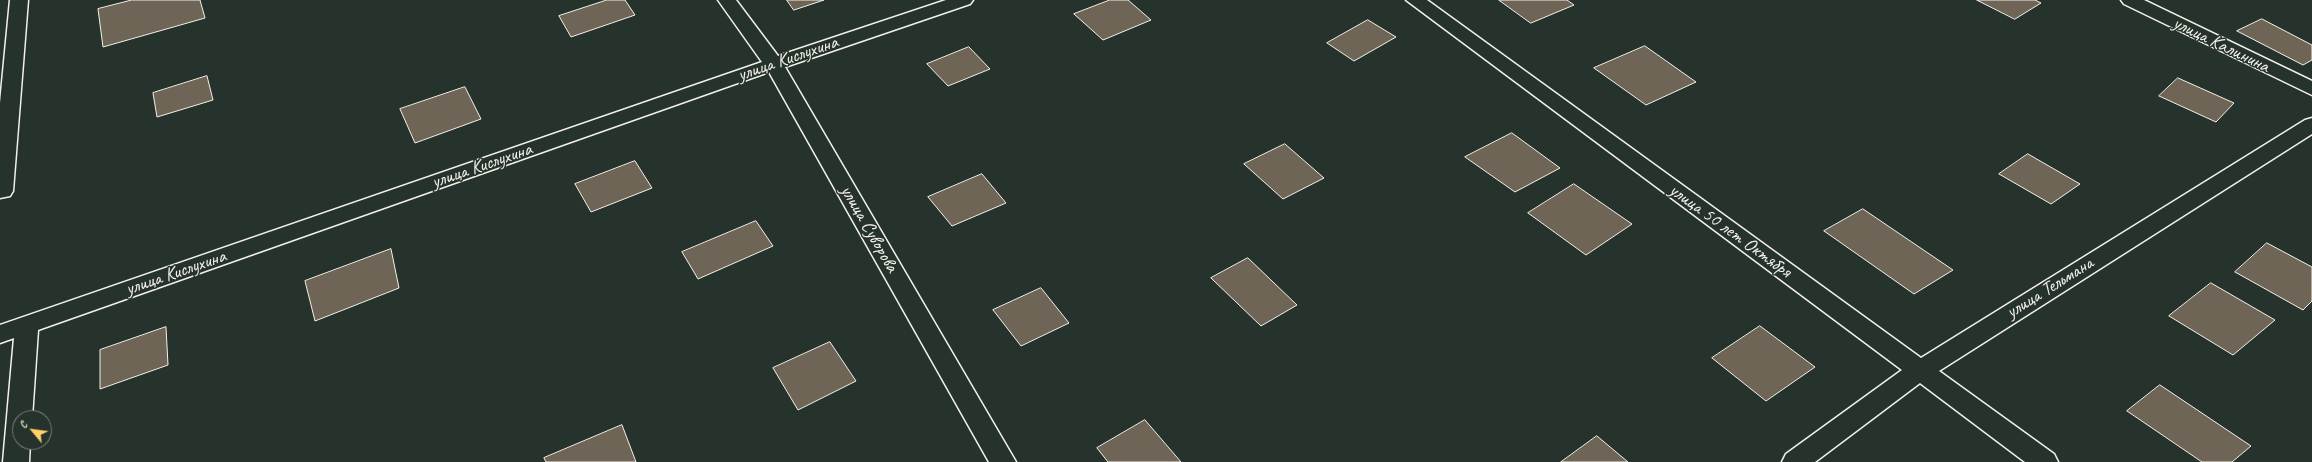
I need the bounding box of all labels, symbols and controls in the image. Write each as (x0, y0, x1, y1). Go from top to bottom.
street label: улица Калинина (2169, 12, 2273, 78)
street label: улица Кислухина (735, 31, 841, 87)
street label: улица Кислухина (429, 138, 535, 194)
street label: улица 50 лет Октября (1664, 179, 1796, 283)
street label: улица Суворова (835, 181, 903, 277)
street label: улица Кислухина (123, 245, 229, 301)
street label: улица Тельмана (2002, 252, 2098, 324)
north arrow (12, 410, 52, 450)
text: С (15, 419, 30, 430)

